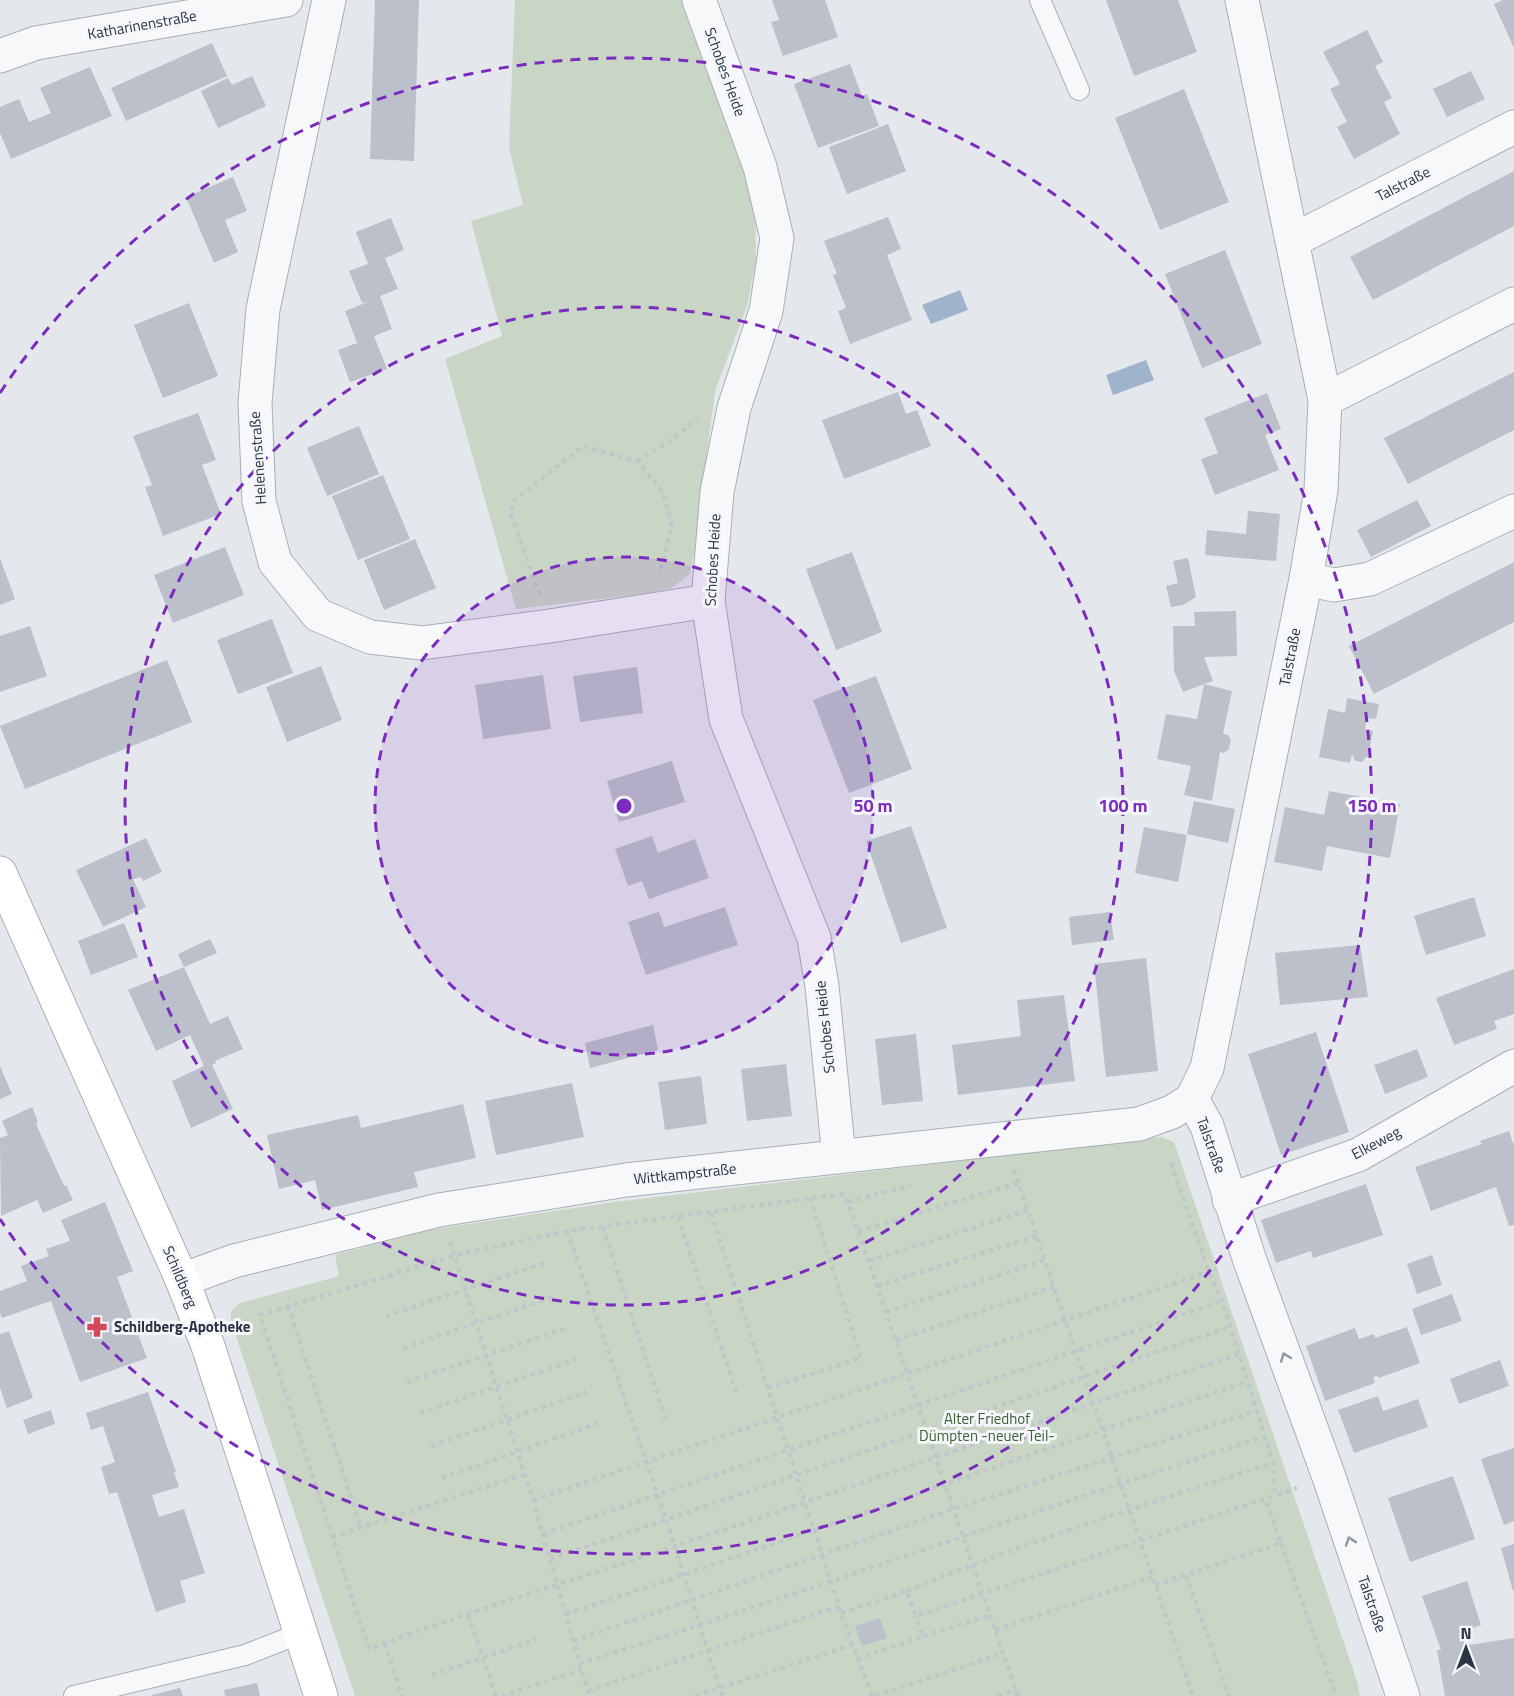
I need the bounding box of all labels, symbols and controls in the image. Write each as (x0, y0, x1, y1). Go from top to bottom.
street label: Katharinenstraße (86, 4, 198, 45)
street label: Schobes Heide (699, 24, 752, 119)
street label: Talstraße (1371, 160, 1434, 207)
street label: Helenenstraße (243, 411, 272, 505)
street label: Schobes Heide (699, 513, 726, 607)
street label: Talstraße (1273, 626, 1306, 688)
text: 50 m (853, 792, 893, 819)
text: 100 m (1098, 792, 1148, 819)
text: 150 m (1347, 792, 1397, 819)
centre of rings (614, 796, 634, 816)
street label: Schobes Heide (808, 980, 841, 1074)
street label: Talstraße (1191, 1113, 1232, 1176)
street label: Elkeweg (1347, 1120, 1405, 1165)
street label: Wittkampstraße (632, 1157, 738, 1190)
street label: Schildberg (157, 1242, 204, 1312)
pharmacy icon: Schildberg-Apotheke (85, 1315, 109, 1339)
place label: Schildberg-Apotheke (114, 1315, 251, 1338)
one-way arrow (1280, 1353, 1292, 1364)
park label: Alter Friedhof Dümpten -neuer Teil- (919, 1407, 1055, 1447)
one-way arrow (1345, 1536, 1358, 1547)
street label: Talstraße (1352, 1572, 1393, 1635)
north arrow (1436, 1618, 1496, 1678)
text: N (1460, 1621, 1472, 1645)

